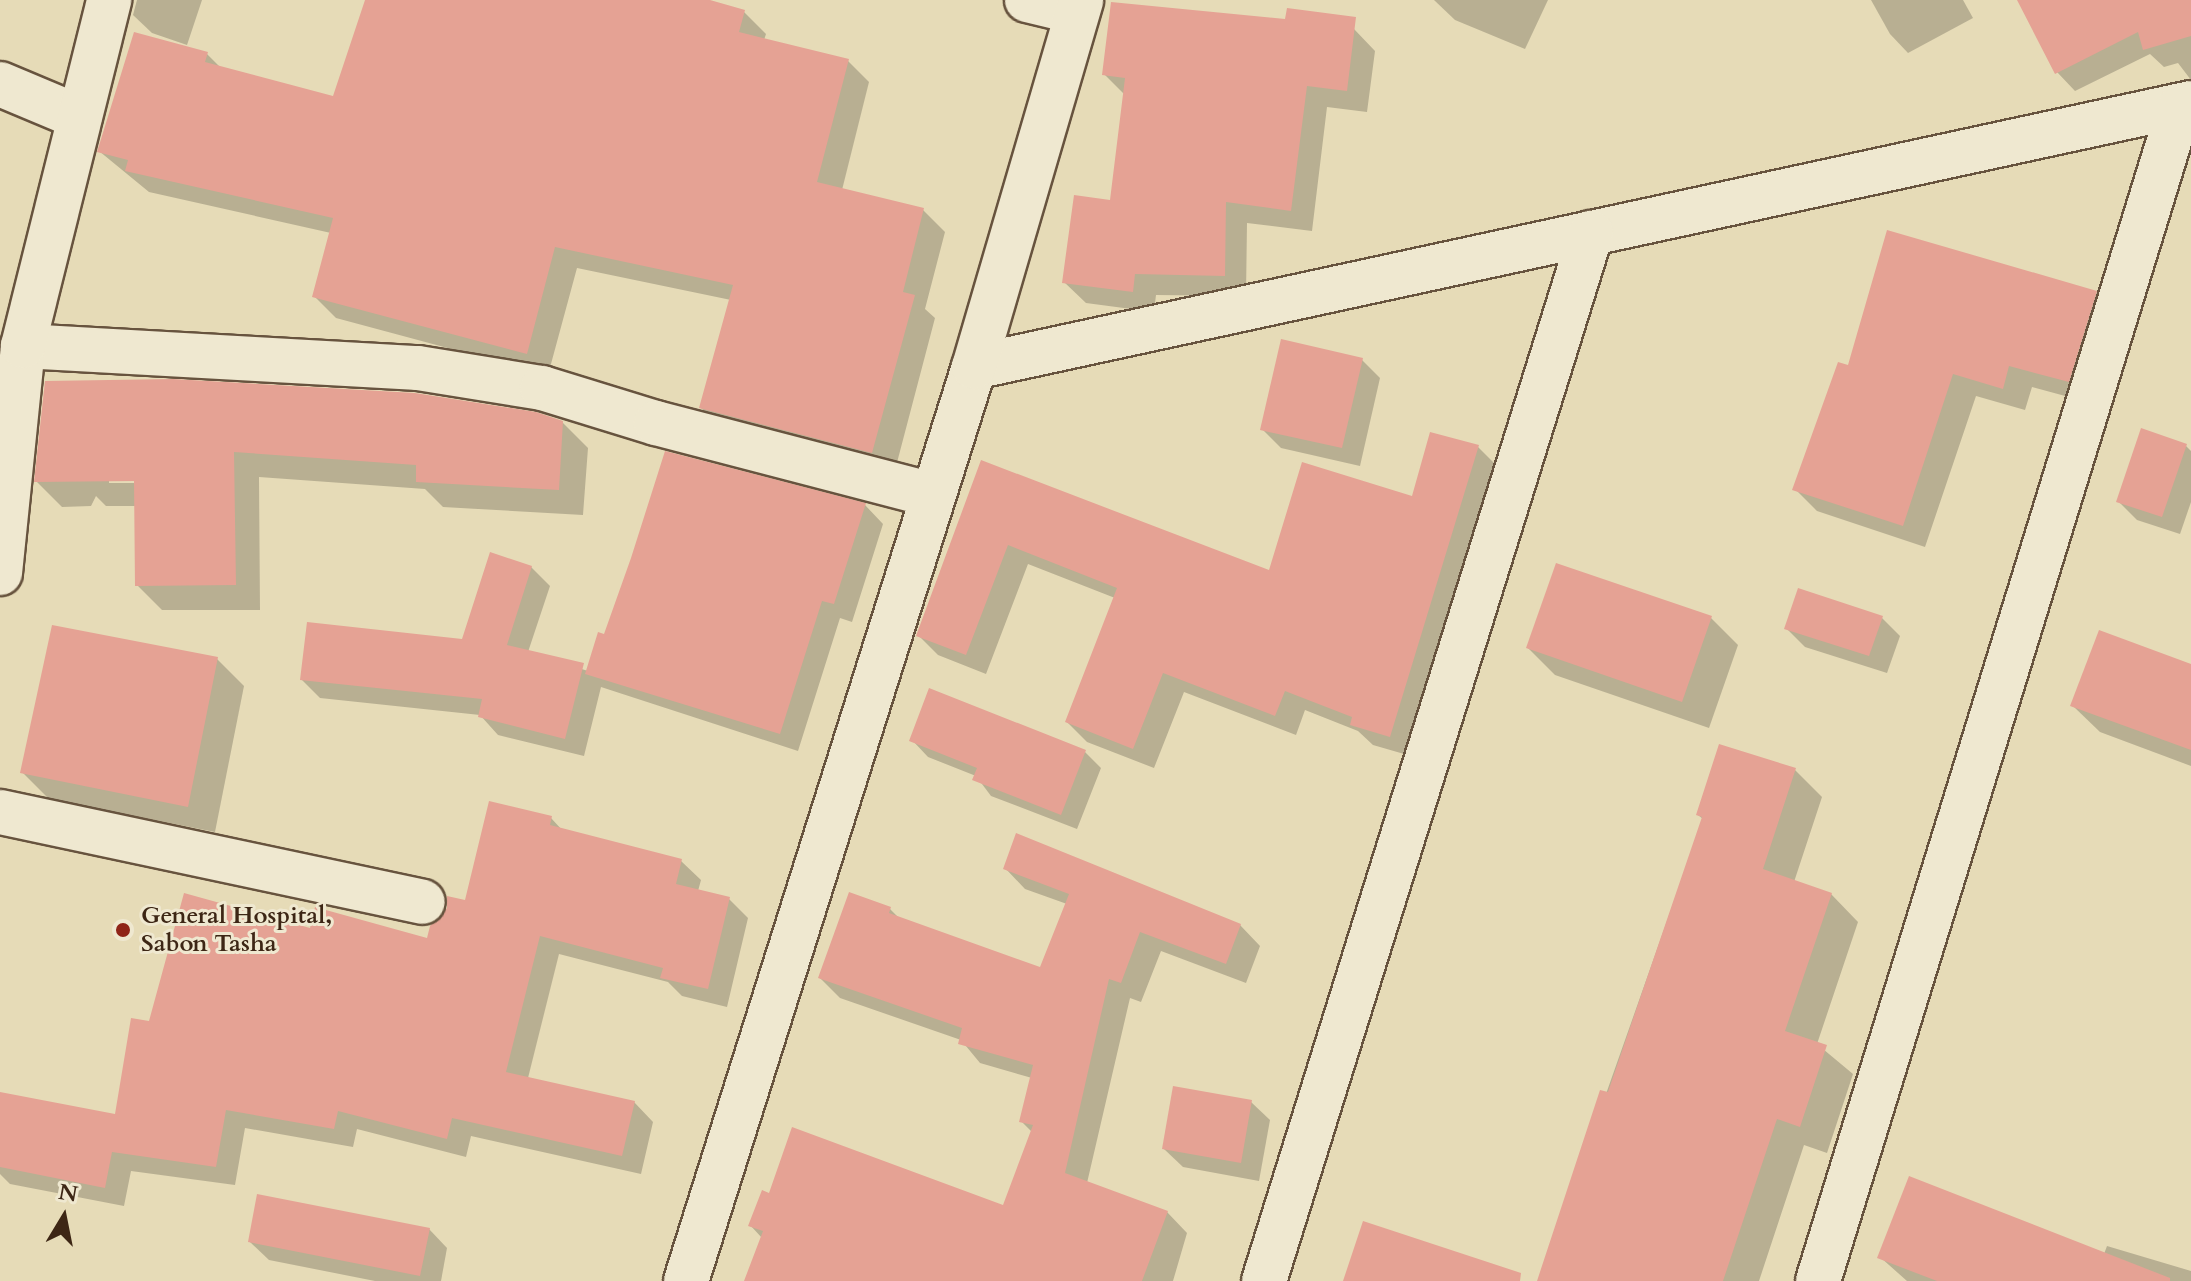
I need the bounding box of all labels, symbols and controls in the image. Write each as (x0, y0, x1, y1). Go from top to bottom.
place label: General Hospital, Sabon Tasha (141, 902, 332, 958)
marker: General Hospital, Sabon Tasha (112, 919, 134, 941)
north arrow (24, 1177, 104, 1257)
text: N (56, 1177, 80, 1210)

